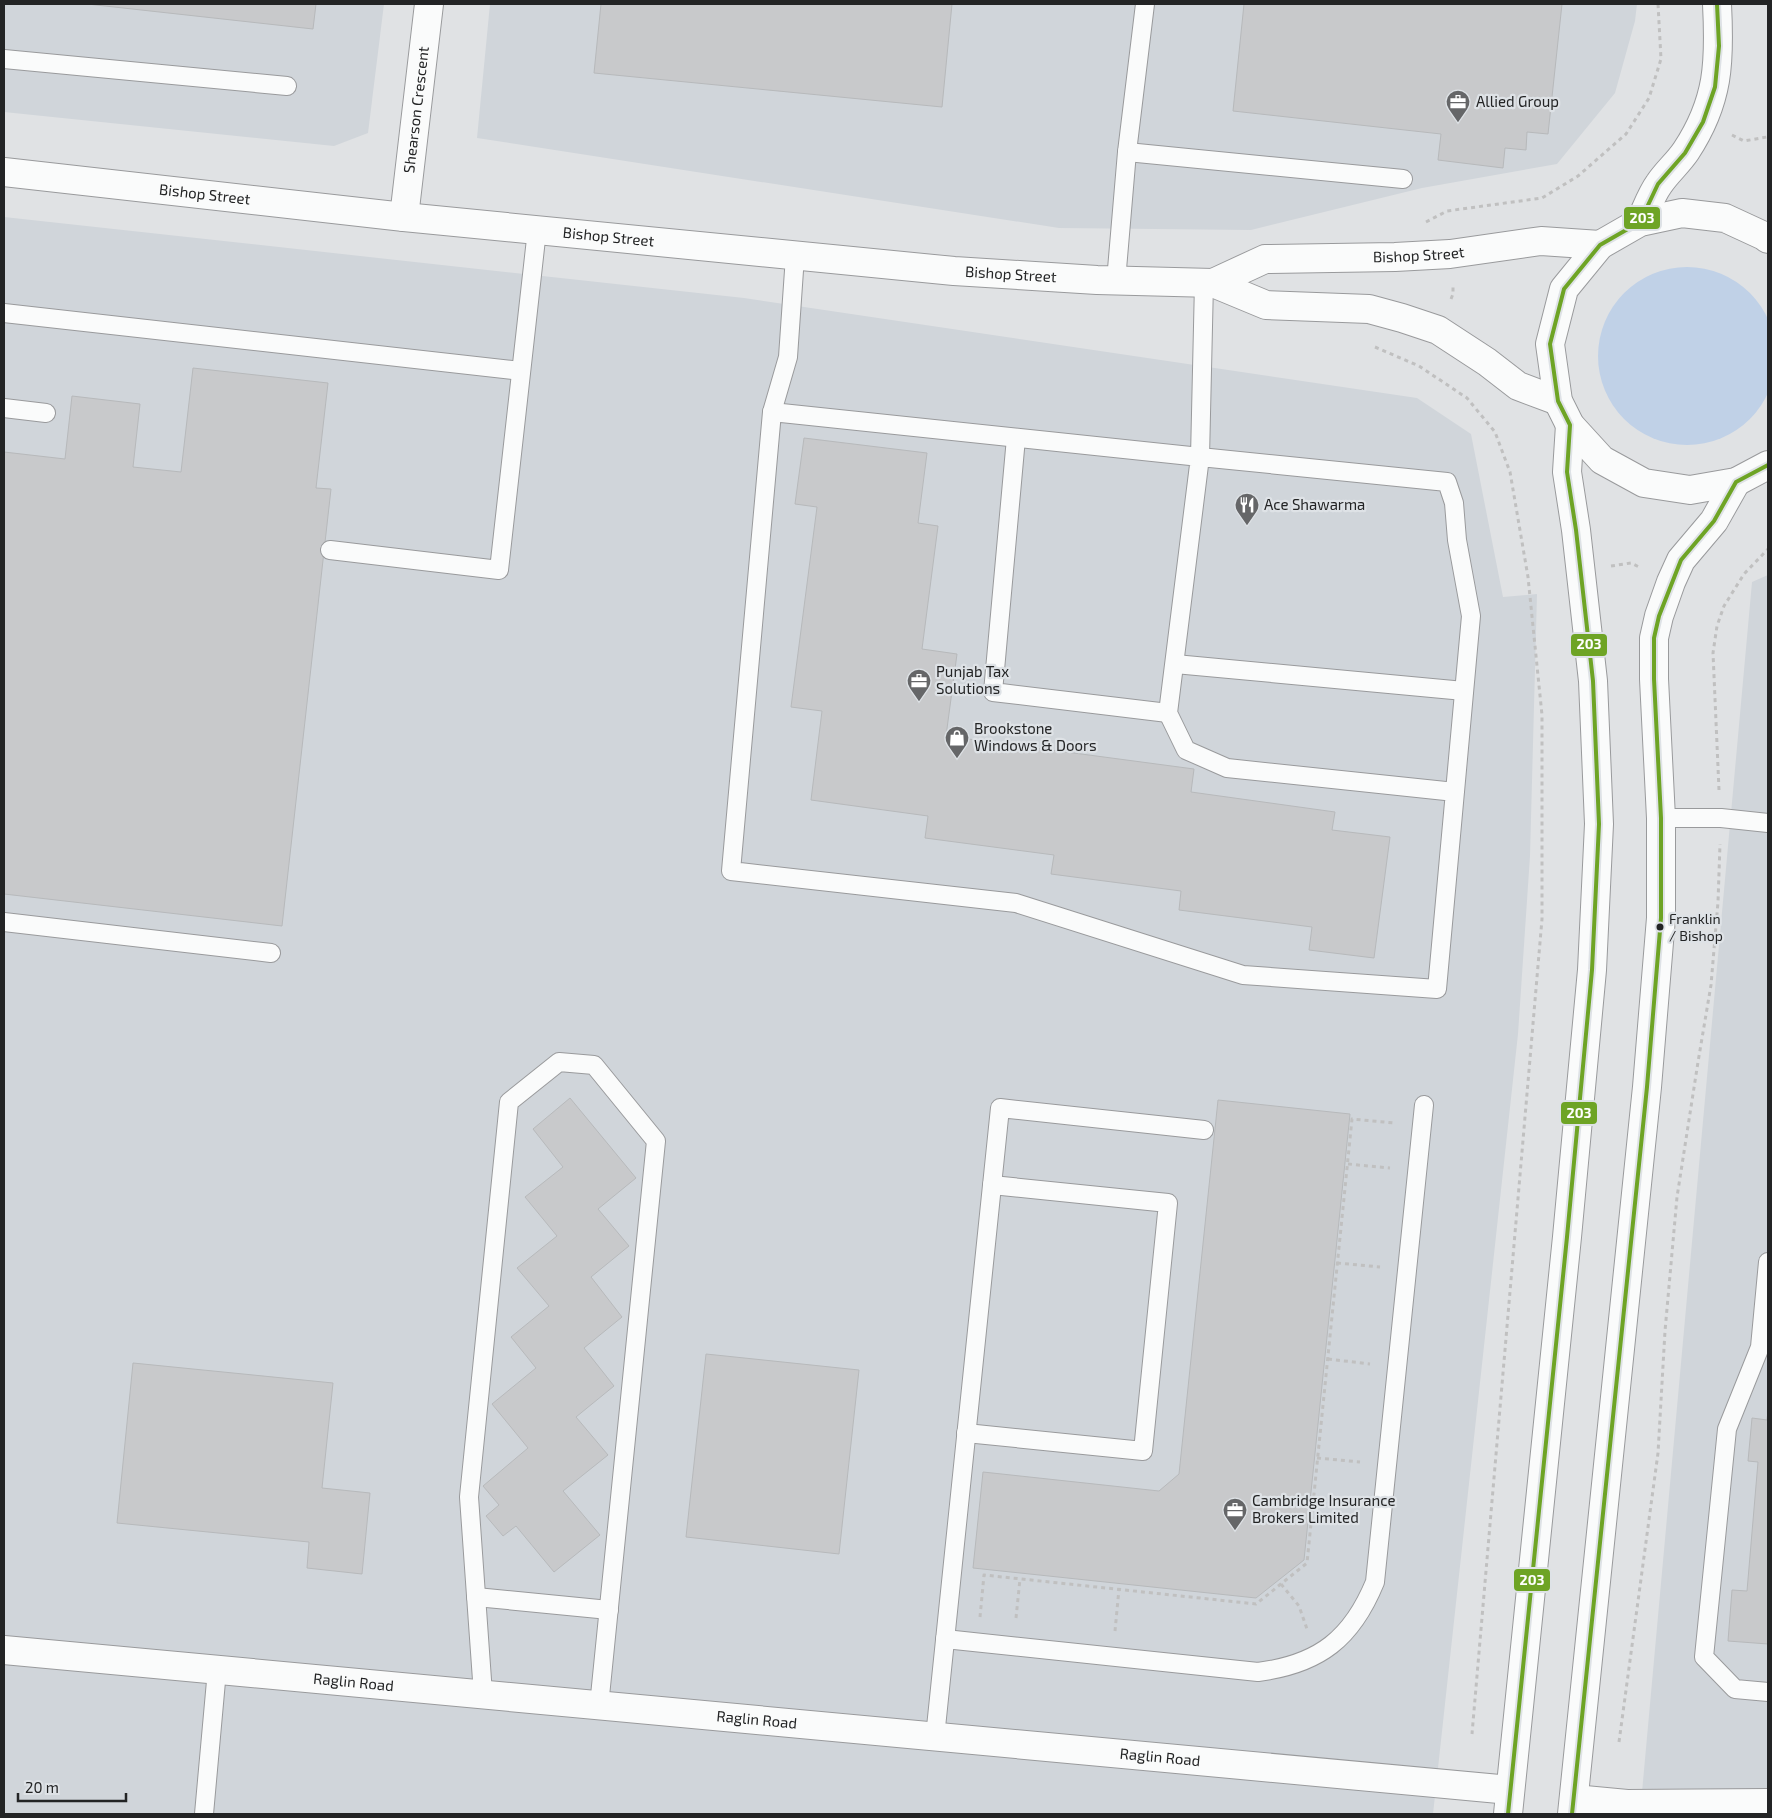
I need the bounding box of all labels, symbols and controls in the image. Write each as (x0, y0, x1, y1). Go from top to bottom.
street label: Shearson Crescent (399, 45, 432, 174)
office icon: Allied Group (1445, 89, 1471, 123)
place label: Allied Group (1476, 92, 1559, 110)
street label: Bishop Street (158, 180, 252, 208)
line badge: 203 (1623, 206, 1661, 230)
text: 203 (1630, 209, 1655, 226)
street label: Bishop Street (562, 223, 655, 250)
street label: Bishop Street (1373, 242, 1466, 265)
street label: Bishop Street (964, 262, 1057, 285)
restaurant icon: Ace Shawarma (1234, 492, 1260, 526)
place label: Ace Shawarma (1264, 495, 1365, 513)
line badge: 203 (1570, 633, 1608, 657)
text: 203 (1577, 635, 1602, 652)
place label: Punjab Tax Solutions (936, 662, 1009, 697)
office icon: Punjab Tax Solutions (906, 668, 932, 702)
place label: Brookstone Windows & Doors (974, 719, 1097, 754)
shop icon: Brookstone Windows & Doors (944, 725, 970, 759)
place label: Franklin / Bishop (1669, 910, 1723, 944)
marker: Franklin / Bishop (1655, 922, 1665, 932)
line badge: 203 (1560, 1101, 1598, 1125)
text: 203 (1567, 1104, 1592, 1121)
place label: Cambridge Insurance Brokers Limited (1252, 1491, 1396, 1526)
office icon: Cambridge Insurance Brokers Limited (1222, 1497, 1248, 1531)
line badge: 203 (1513, 1568, 1551, 1592)
text: 203 (1520, 1571, 1545, 1588)
street label: Raglin Road (313, 1669, 395, 1694)
street label: Raglin Road (716, 1706, 798, 1732)
street label: Raglin Road (1119, 1744, 1201, 1769)
scale bar (18, 1770, 125, 1802)
text: 20 m (25, 1778, 59, 1796)

